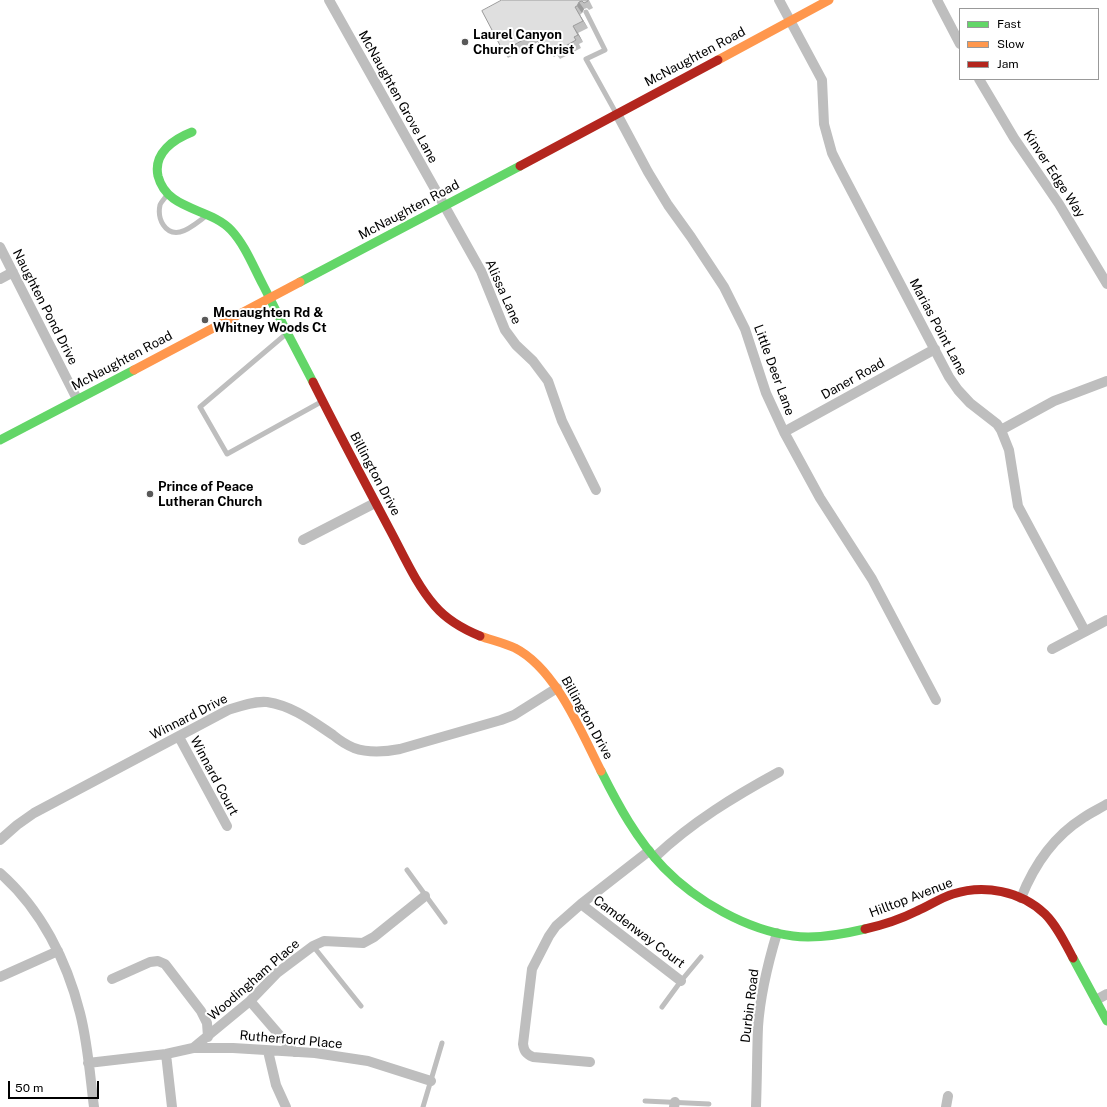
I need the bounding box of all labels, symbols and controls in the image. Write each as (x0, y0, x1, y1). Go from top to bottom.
legend (959, 8, 1099, 80)
text: Fast (997, 17, 1021, 31)
street label: McNaughten Road (642, 24, 748, 90)
place label: Laurel Canyon Church of Christ (473, 27, 574, 58)
street label: McNaughten Grove Lane (355, 28, 441, 166)
marker: Laurel Canyon Church of Christ (460, 37, 470, 47)
text: Slow (997, 37, 1024, 51)
text: Jam (997, 57, 1019, 71)
street label: Kinver Edge Way (1020, 127, 1088, 221)
street label: McNaughten Road (356, 177, 462, 243)
street label: Naughten Pond Drive (9, 247, 81, 367)
street label: Alissa Lane (482, 257, 524, 327)
street label: Marias Point Lane (906, 276, 970, 378)
place label: Mcnaughten Rd & Whitney Woods Ct (213, 305, 327, 336)
marker: Mcnaughten Rd & Whitney Woods Ct (200, 315, 210, 325)
street label: Little Deer Lane (750, 322, 798, 418)
street label: McNaughten Road (69, 328, 175, 394)
street label: Daner Road (819, 355, 887, 403)
street label: Billington Drive (346, 429, 404, 519)
place label: Prince of Peace Lutheran Church (158, 479, 262, 510)
marker: Prince of Peace Lutheran Church (145, 489, 155, 499)
street label: Billington Drive (558, 674, 616, 762)
street label: Winnard Drive (148, 691, 230, 743)
street label: Winnard Court (187, 734, 241, 818)
street label: Hilltop Avenue (867, 875, 955, 921)
street label: Camdenway Court (590, 892, 688, 972)
street label: Woodingham Place (205, 936, 303, 1024)
street label: Durbin Road (738, 968, 762, 1044)
street label: Rutherford Place (239, 1028, 343, 1052)
scale bar (10, 1073, 101, 1099)
text: 50 m (15, 1081, 43, 1095)

